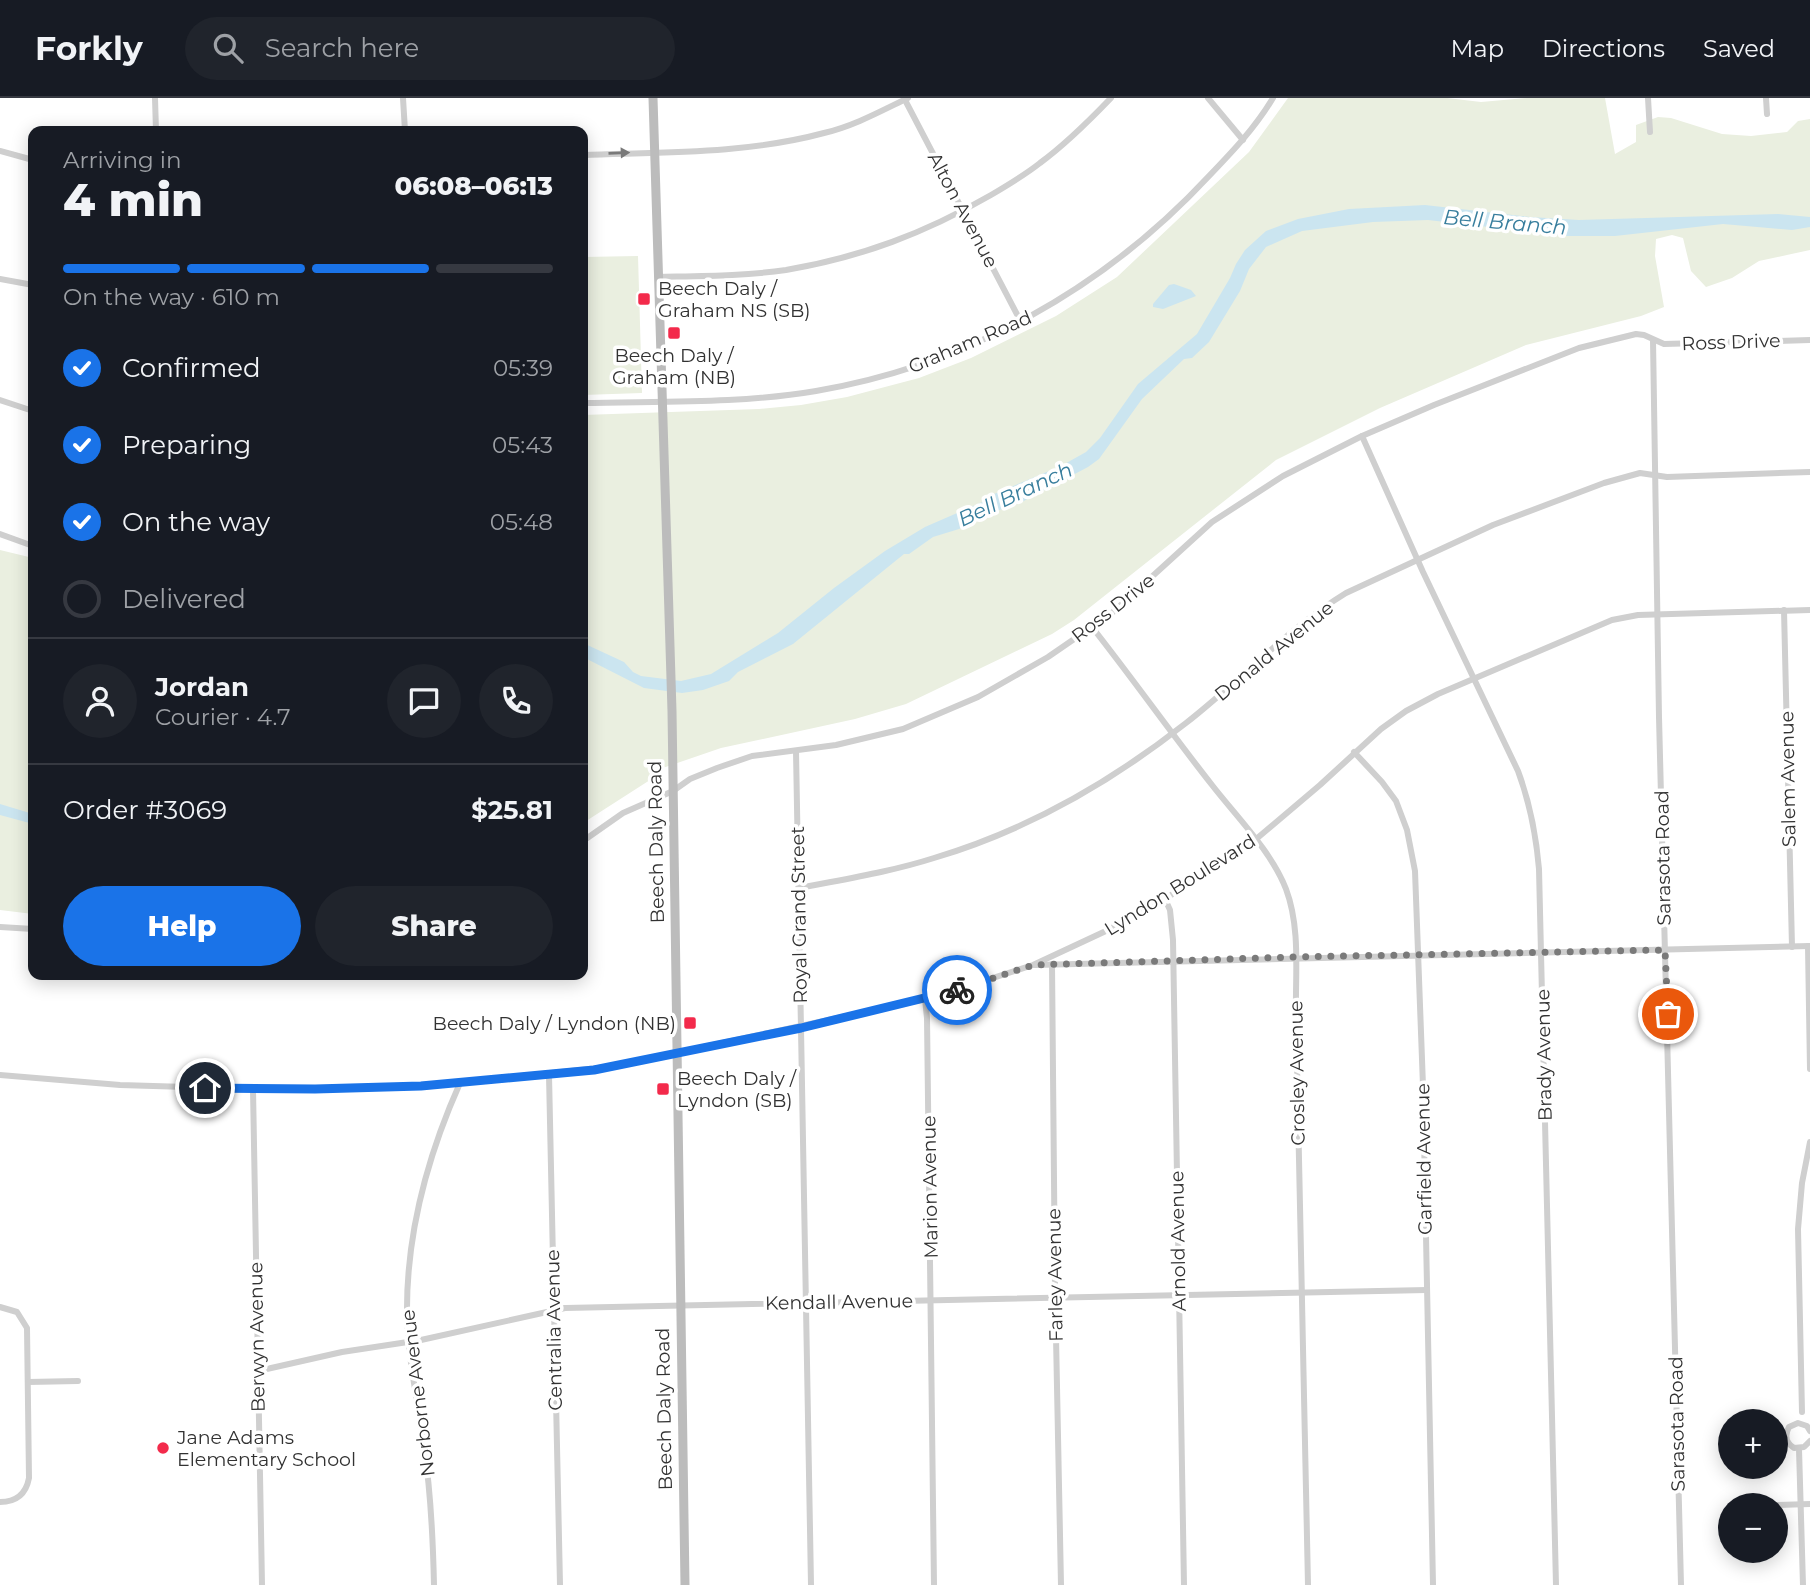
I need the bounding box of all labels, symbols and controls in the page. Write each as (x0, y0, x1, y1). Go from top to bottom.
search box (185, 17, 675, 80)
text: Forkly (35, 28, 143, 68)
icon: search (209, 29, 247, 67)
text: Search here (265, 32, 419, 64)
text: Map (1451, 34, 1504, 63)
text: Directions (1542, 34, 1665, 63)
text: Saved (1703, 34, 1775, 63)
text: Arriving in (63, 146, 182, 174)
one-way arrow (608, 148, 630, 159)
street label: Alton Avenue (923, 148, 1003, 272)
text: 06:08–06:13 (394, 170, 553, 202)
text: 4 min (63, 171, 203, 228)
water label: Bell Branch (1442, 204, 1568, 240)
place label: Beech Daly / Graham NS (SB) (658, 277, 811, 322)
text: On the way · 610 m (63, 283, 280, 311)
marker: Beech Daly / Graham NS (SB) (636, 291, 652, 307)
street label: Graham Road (905, 306, 1035, 378)
marker: Beech Daly / Graham (NB) (666, 325, 682, 341)
street label: Ross Drive (1681, 329, 1781, 355)
place label: Beech Daly / Graham (NB) (612, 344, 736, 389)
icon: check (63, 349, 101, 387)
text: Confirmed (122, 352, 261, 384)
text: 05:39 (493, 354, 553, 382)
icon: check (63, 426, 101, 464)
text: Preparing (122, 429, 251, 461)
text: 05:43 (492, 431, 553, 459)
water label: Bell Branch (954, 457, 1076, 531)
icon: check (63, 503, 101, 541)
text: On the way (122, 506, 270, 538)
text: 05:48 (490, 508, 553, 536)
street label: Ross Drive (1067, 568, 1159, 648)
text: Delivered (122, 583, 246, 615)
street label: Donald Avenue (1210, 596, 1338, 706)
button: person (63, 664, 137, 738)
button: chat (387, 664, 461, 738)
button: phone (479, 664, 553, 738)
text: Jordan (155, 671, 249, 703)
text: Courier · 4.7 (155, 703, 291, 731)
street label: Salem Avenue (1775, 711, 1801, 847)
street label: Beech Daly Road (643, 761, 669, 923)
street label: Sarasota Road (1650, 790, 1676, 926)
text: Order #3069 (63, 794, 227, 826)
text: $25.81 (471, 794, 553, 826)
street label: Royal Grand Street (786, 826, 812, 1004)
street label: Lyndon Boulevard (1100, 829, 1260, 941)
button: Help (63, 886, 301, 966)
button: Share (315, 886, 553, 966)
courier (922, 955, 992, 1025)
icon: bike (938, 971, 976, 1009)
pin (1638, 984, 1698, 1044)
street label: Brady Avenue (1531, 989, 1557, 1121)
icon: bag (1649, 995, 1687, 1033)
street label: Crosley Avenue (1284, 1000, 1310, 1146)
place label: Beech Daly / Lyndon (NB) (433, 1012, 676, 1035)
marker: Beech Daly / Lyndon (NB) (682, 1015, 698, 1031)
pin (175, 1058, 235, 1118)
place label: Beech Daly / Lyndon (SB) (677, 1067, 798, 1112)
icon: home (186, 1069, 224, 1107)
marker: Beech Daly / Lyndon (SB) (655, 1081, 671, 1097)
street label: Garfield Avenue (1411, 1083, 1437, 1235)
street label: Marion Avenue (917, 1115, 943, 1259)
street label: Arnold Avenue (1165, 1171, 1191, 1311)
street label: Farley Avenue (1042, 1208, 1068, 1342)
street label: Centralia Avenue (541, 1249, 567, 1411)
street label: Berwyn Avenue (244, 1262, 270, 1412)
street label: Kendall Avenue (765, 1289, 913, 1315)
street label: Norborne Avenue (396, 1308, 440, 1478)
street label: Beech Daly Road (651, 1328, 677, 1490)
street label: Sarasota Road (1664, 1356, 1690, 1492)
map controls (1718, 1409, 1788, 1563)
button: + (1718, 1409, 1788, 1479)
place label: Jane Adams Elementary School (176, 1426, 356, 1471)
marker: Jane Adams Elementary School (155, 1440, 171, 1456)
button: − (1718, 1493, 1788, 1563)

